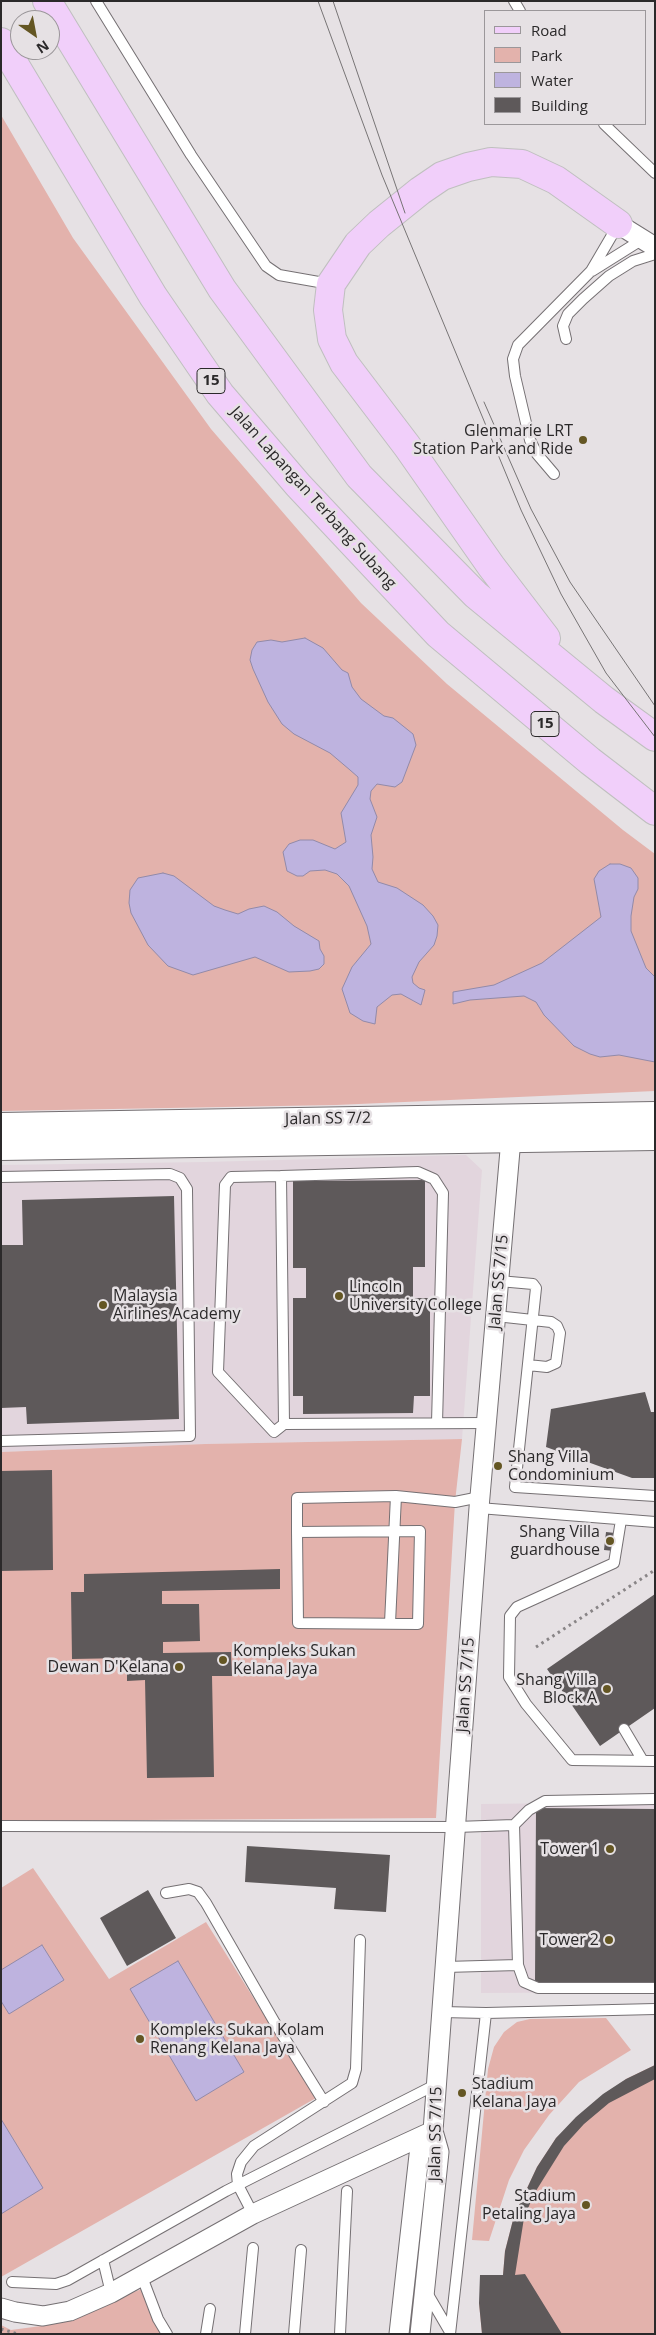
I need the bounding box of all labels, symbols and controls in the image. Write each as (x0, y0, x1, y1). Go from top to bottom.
north arrow (10, 10, 60, 60)
legend (483, 10, 646, 125)
text: Road (531, 20, 567, 40)
text: N (33, 36, 53, 58)
text: Park (531, 45, 562, 65)
text: Water (531, 70, 573, 90)
text: Building (531, 95, 588, 115)
road number: 15 (197, 368, 225, 394)
street label: Jalan Lapangan Terbang Subang (226, 403, 400, 593)
place label: Glenmarie LRT Station Park and Ride (413, 421, 573, 459)
marker: Glenmarie LRT Station Park and Ride (577, 434, 589, 446)
road number: 15 (531, 712, 559, 736)
street label: Jalan SS 7/2 (285, 1109, 371, 1129)
street label: Jalan SS 7/15 (485, 1234, 513, 1330)
place label: Lincoln University College (349, 1277, 482, 1315)
place label: Malaysia Airlines Academy (113, 1286, 241, 1324)
marker: Lincoln University College (333, 1290, 345, 1302)
marker: Malaysia Airlines Academy (97, 1299, 109, 1311)
place label: Shang Villa Condominium (508, 1447, 614, 1485)
marker: Shang Villa Condominium (492, 1460, 504, 1472)
place label: Shang Villa guardhouse (510, 1522, 600, 1560)
marker: Shang Villa guardhouse (604, 1535, 616, 1547)
street label: Jalan SS 7/15 (453, 1637, 479, 1733)
place label: Kompleks Sukan Kelana Jaya (233, 1641, 356, 1679)
marker: Kompleks Sukan Kelana Jaya (217, 1654, 229, 1666)
place label: Dewan D'Kelana (48, 1657, 169, 1677)
marker: Dewan D'Kelana (173, 1661, 185, 1673)
place label: Shang Villa Block A (516, 1670, 597, 1708)
marker: Shang Villa Block A (601, 1683, 613, 1695)
place label: Tower 1 (540, 1839, 600, 1859)
marker: Tower 1 (604, 1843, 616, 1855)
place label: Tower 2 (539, 1930, 599, 1950)
marker: Tower 2 (603, 1934, 615, 1946)
place label: Kompleks Sukan Kolam Renang Kelana Jaya (150, 2020, 324, 2058)
marker: Kompleks Sukan Kolam Renang Kelana Jaya (134, 2033, 146, 2045)
place label: Stadium Kelana Jaya (472, 2074, 557, 2112)
street label: Jalan SS 7/15 (426, 2086, 446, 2182)
marker: Stadium Kelana Jaya (456, 2087, 468, 2099)
place label: Stadium Petaling Jaya (482, 2186, 576, 2224)
marker: Stadium Petaling Jaya (580, 2199, 592, 2211)

